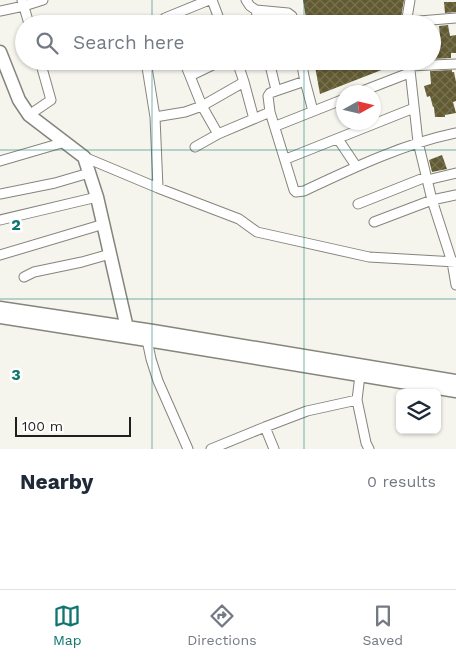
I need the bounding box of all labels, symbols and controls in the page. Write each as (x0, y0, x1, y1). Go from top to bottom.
search box (15, 15, 441, 70)
icon: search (33, 29, 61, 57)
text: Search here (73, 31, 184, 54)
north arrow (336, 85, 381, 130)
text: 2 (11, 215, 21, 234)
text: 3 (11, 365, 21, 384)
map controls (396, 389, 441, 434)
button: layers (396, 389, 441, 434)
scale bar (15, 414, 131, 437)
text: 100 m (22, 418, 63, 434)
text: Nearby (20, 469, 93, 494)
text: 0 results (367, 472, 436, 491)
tab: Map (53, 602, 82, 648)
tab: Directions (187, 602, 257, 648)
tab: Saved (362, 602, 403, 648)

